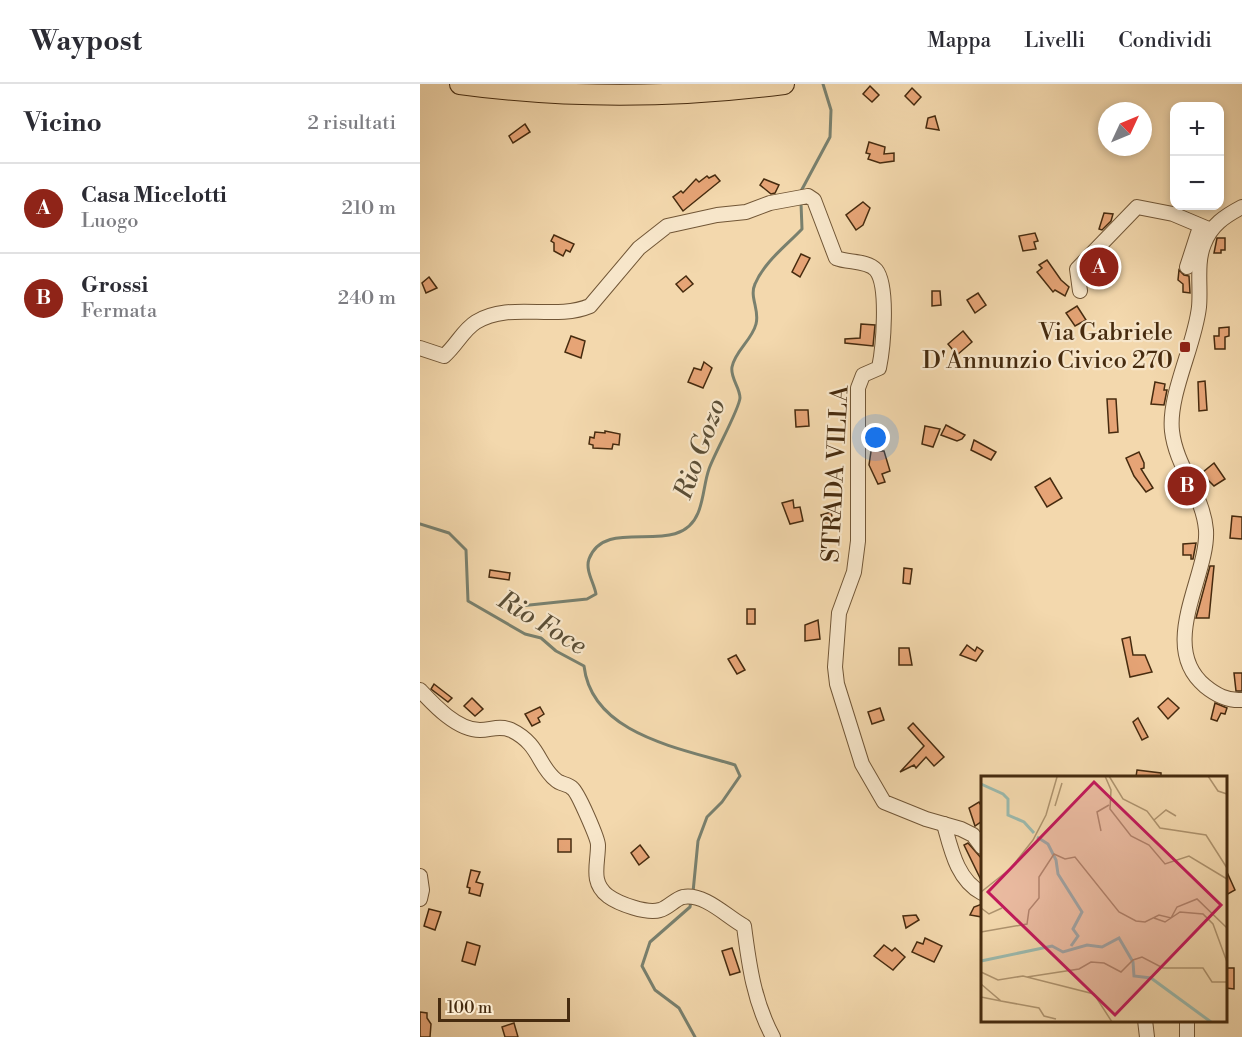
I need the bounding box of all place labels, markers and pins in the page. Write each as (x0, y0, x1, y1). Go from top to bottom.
pin: A (1080, 244, 1118, 290)
place label: Via Gabriele D'Annunzio Civico 270 (922, 318, 1173, 376)
marker: Via Gabriele D'Annunzio Civico 270 (1178, 340, 1192, 354)
pin: B (1168, 464, 1206, 508)

